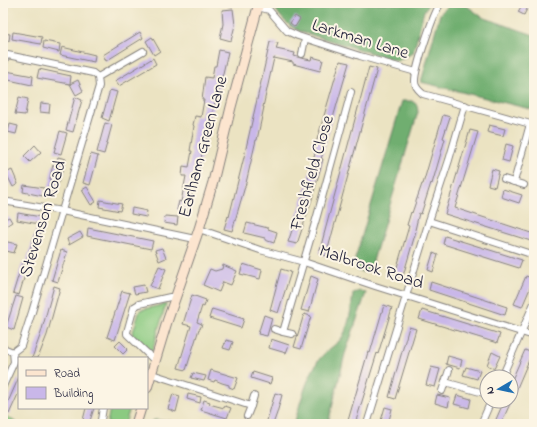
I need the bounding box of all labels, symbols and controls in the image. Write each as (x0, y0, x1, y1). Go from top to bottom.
street label: Larkman Lane (308, 13, 413, 67)
street label: Earlham Green Lane (173, 72, 236, 221)
street label: Freshfield Close (284, 112, 342, 234)
street label: Stevenson Road (14, 157, 74, 281)
street label: Malbrook Road (315, 239, 427, 297)
legend (18, 357, 148, 409)
text: Road (54, 365, 80, 383)
north arrow (479, 369, 519, 409)
text: Building (53, 385, 93, 404)
text: N (482, 385, 499, 395)

